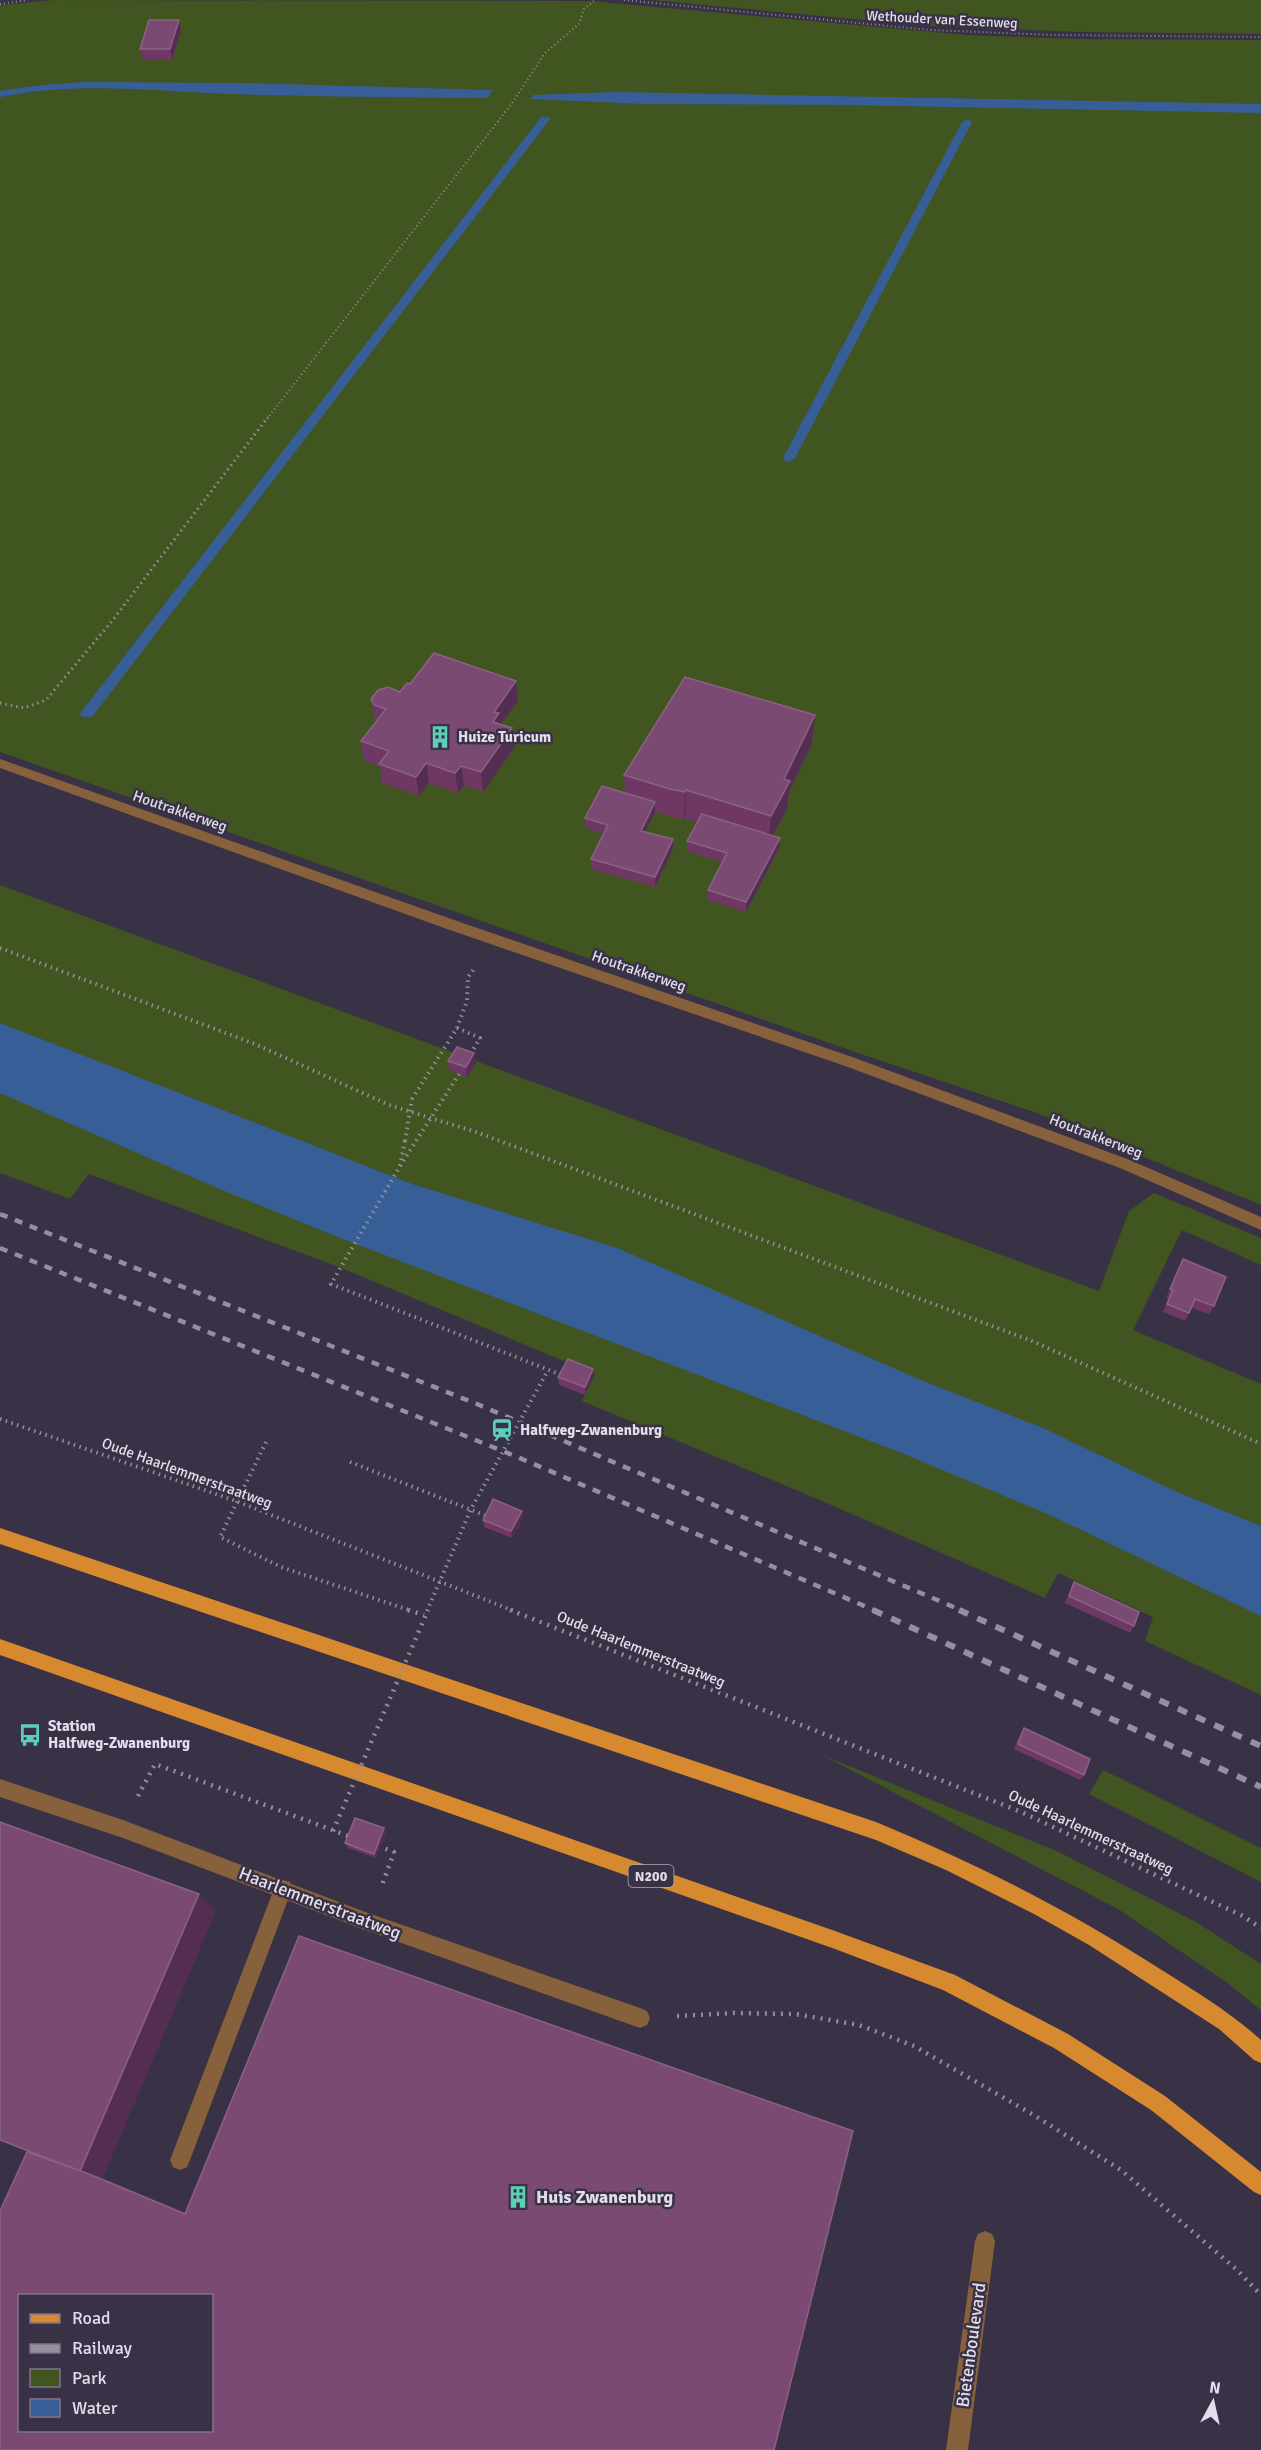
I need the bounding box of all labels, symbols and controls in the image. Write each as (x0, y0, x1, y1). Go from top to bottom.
street label: Wethouder van Essenweg (866, 7, 1018, 32)
building icon: Huize Turicum (427, 724, 453, 750)
place label: Huize Turicum (458, 728, 551, 746)
street label: Houtrakkerweg (130, 786, 230, 836)
street label: Houtrakkerweg (589, 946, 689, 996)
street label: Houtrakkerweg (1047, 1110, 1145, 1162)
station icon: Halfweg-Zwanenburg (489, 1417, 515, 1443)
place label: Halfweg-Zwanenburg (520, 1421, 662, 1439)
street label: Oude Haarlemmerstraatweg (99, 1434, 275, 1512)
street label: Oude Haarlemmerstraatweg (554, 1607, 728, 1691)
place label: Station Halfweg-Zwanenburg (48, 1717, 190, 1752)
bus stop icon: Station Halfweg-Zwanenburg (17, 1722, 43, 1748)
street label: Oude Haarlemmerstraatweg (1006, 1786, 1176, 1878)
street label: Haarlemmerstraatweg (236, 1862, 404, 1944)
road number: N200 (628, 1865, 674, 1887)
building icon: Huis Zwanenburg (505, 2184, 531, 2210)
place label: Huis Zwanenburg (536, 2186, 673, 2208)
street label: Bietenboulevard (951, 2281, 991, 2409)
legend (18, 2294, 213, 2432)
text: Road (72, 2307, 111, 2329)
text: Railway (72, 2337, 133, 2359)
text: Park (72, 2367, 107, 2389)
north arrow (1183, 2372, 1243, 2432)
text: N (1208, 2377, 1222, 2399)
text: Water (72, 2397, 118, 2419)

